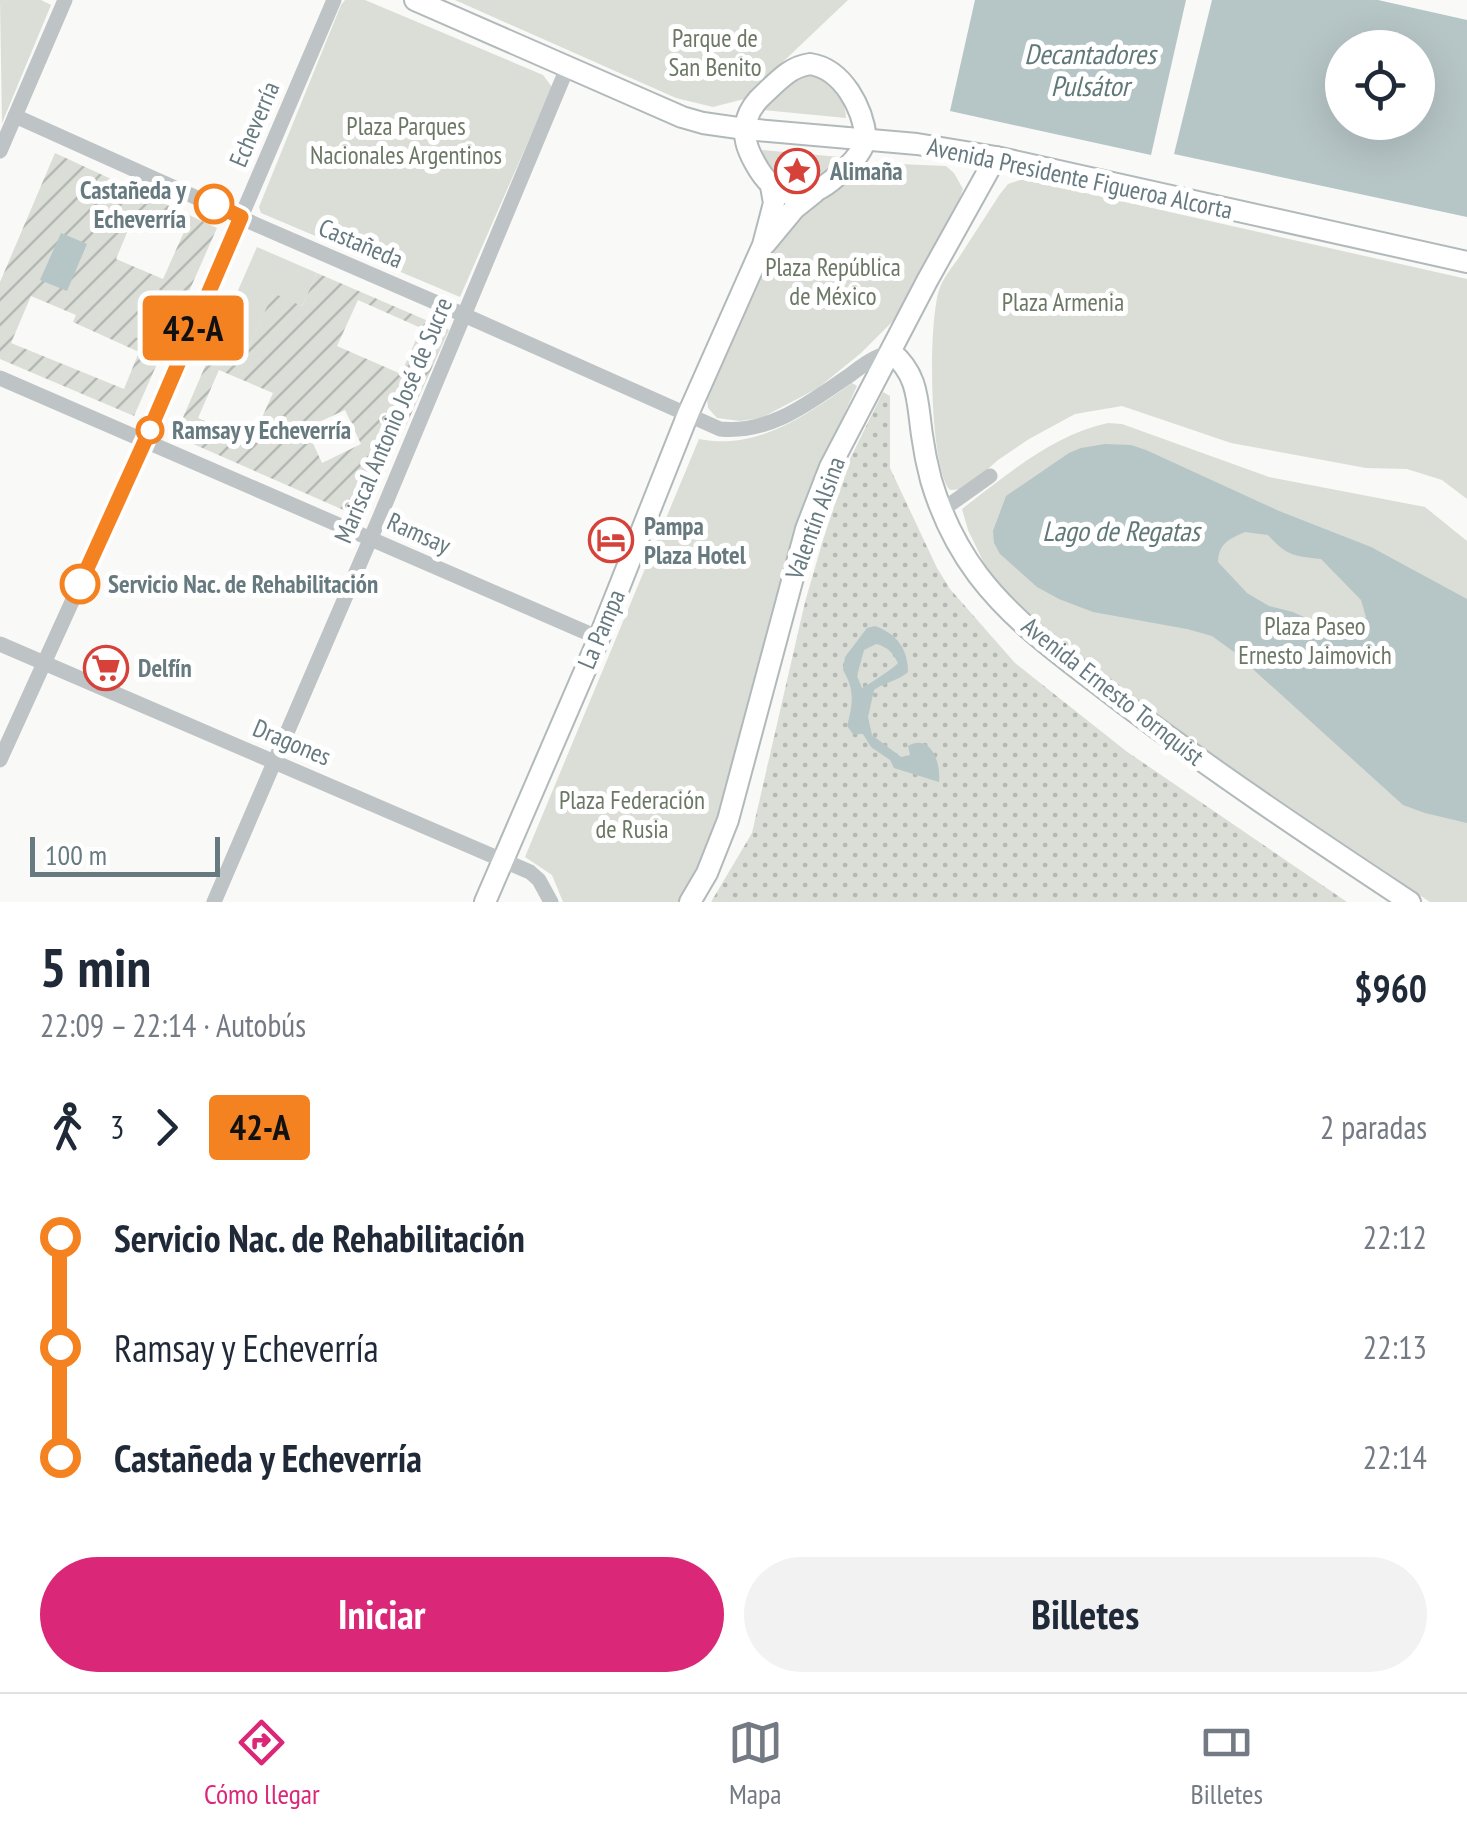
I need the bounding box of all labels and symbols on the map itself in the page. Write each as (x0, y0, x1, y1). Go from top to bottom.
park label: Parque de San Benito (669, 22, 761, 83)
water label: Decantadores Pulsátor (1024, 35, 1158, 104)
street label: Echeverría (222, 76, 286, 172)
park label: Plaza Parques Nacionales Argentinos (310, 110, 502, 171)
street label: Avenida Presidente Figueroa Alcorta (925, 130, 1235, 226)
place icon: Alimaña (774, 148, 820, 194)
place label: Alimaña (829, 155, 903, 187)
place label: Castañeda y Echeverría (80, 174, 187, 235)
marker: Castañeda y Echeverría (195, 185, 233, 223)
street label: Castañeda (314, 211, 408, 275)
park label: Plaza República de México (765, 251, 901, 312)
park label: Plaza Armenia (1002, 286, 1124, 318)
street label: Mariscal Antonio José de Sucre (327, 292, 459, 548)
line badge: 42-A (123, 296, 263, 360)
place label: Ramsay y Echeverría (172, 414, 351, 446)
marker: Ramsay y Echeverría (137, 417, 163, 443)
street label: Valentín Alsina (778, 452, 852, 585)
street label: Ramsay (382, 505, 456, 561)
place label: Pampa Plaza Hotel (644, 510, 747, 571)
water label: Lago de Regatas (1042, 512, 1202, 549)
hotel icon: Pampa Plaza Hotel (588, 517, 634, 563)
marker: Servicio Nac. de Rehabilitación (61, 565, 99, 603)
place label: Servicio Nac. de Rehabilitación (108, 568, 378, 600)
street label: La Pampa (570, 585, 632, 673)
street label: Avenida Ernesto Tornquist (1015, 610, 1211, 772)
park label: Plaza Paseo Ernesto Jaimovich (1238, 610, 1392, 671)
supermarket icon: Delfín (83, 645, 129, 691)
place label: Delfín (138, 652, 192, 684)
street label: Dragones (248, 711, 336, 773)
park label: Plaza Federación de Rusia (559, 784, 705, 845)
scale bar (30, 832, 220, 876)

